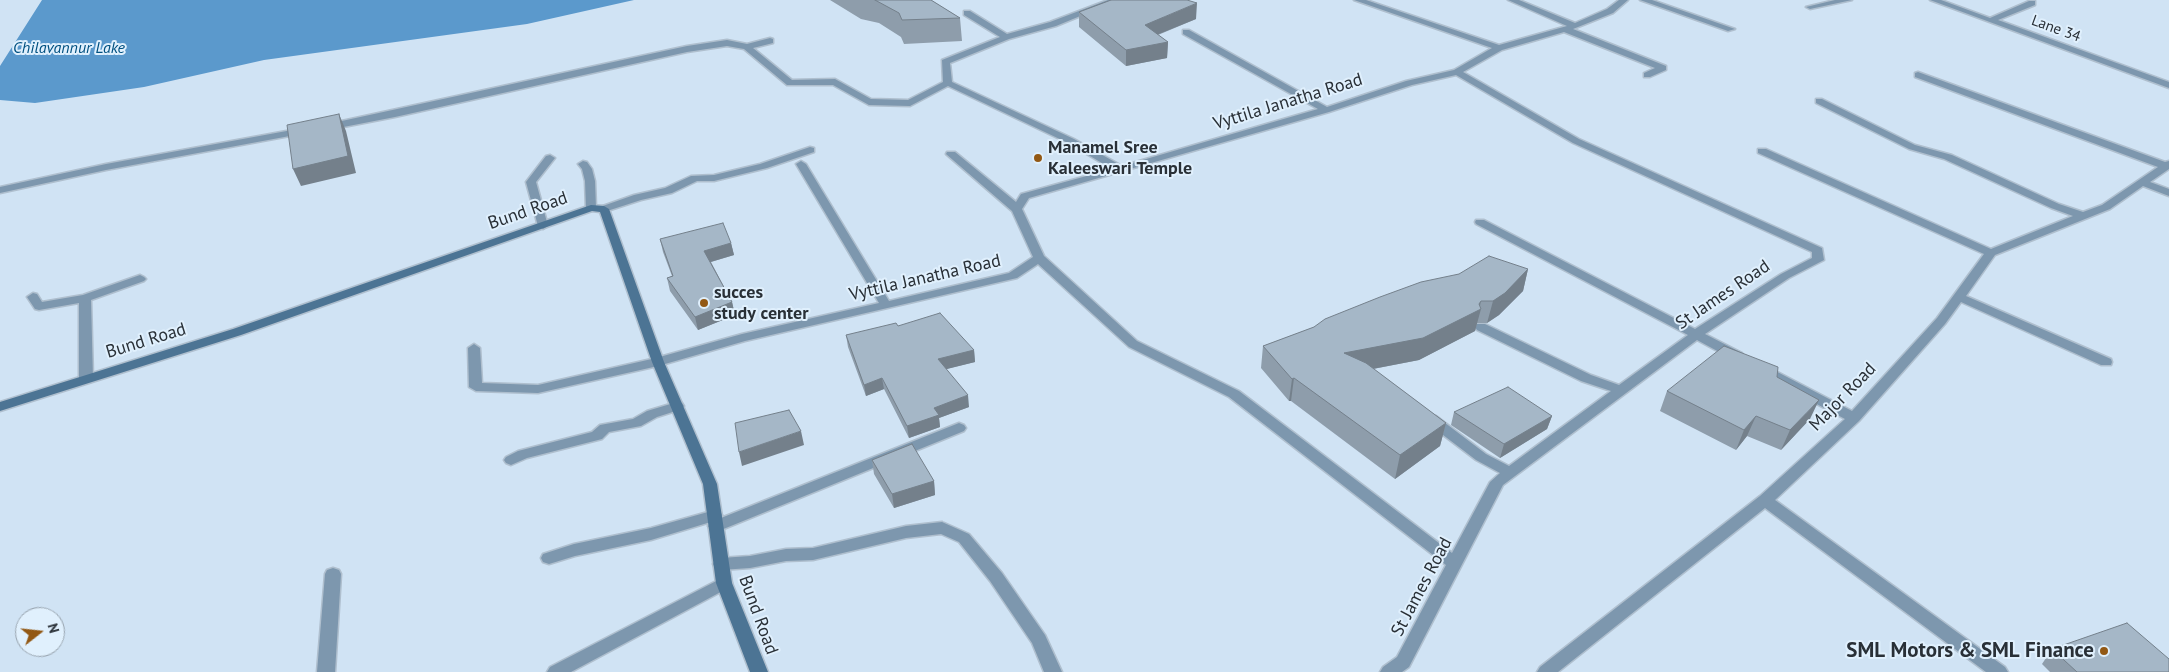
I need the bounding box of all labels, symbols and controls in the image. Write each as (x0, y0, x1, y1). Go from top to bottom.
street label: Lane 34 (2029, 12, 2083, 46)
water label: Chilavannur Lake (13, 38, 125, 58)
street label: Vyttila Janatha Road (1211, 69, 1365, 135)
place label: Manamel Sree Kaleeswari Temple (1048, 137, 1192, 180)
marker: Manamel Sree Kaleeswari Temple (1032, 152, 1044, 164)
street label: Bund Road (485, 187, 571, 235)
street label: Vyttila Janatha Road (847, 250, 1003, 306)
street label: St James Road (1672, 256, 1774, 334)
place label: succes study center (714, 282, 809, 324)
marker: succes study center (698, 297, 710, 309)
street label: Bund Road (103, 319, 189, 363)
street label: Major Road (1805, 358, 1881, 436)
street label: St James Road (1387, 534, 1457, 640)
street label: Bund Road (734, 572, 782, 658)
north arrow (15, 607, 65, 657)
text: N (44, 621, 63, 635)
place label: SML Motors & SML Finance (1846, 638, 2094, 664)
marker: SML Motors & SML Finance (2098, 645, 2110, 657)

